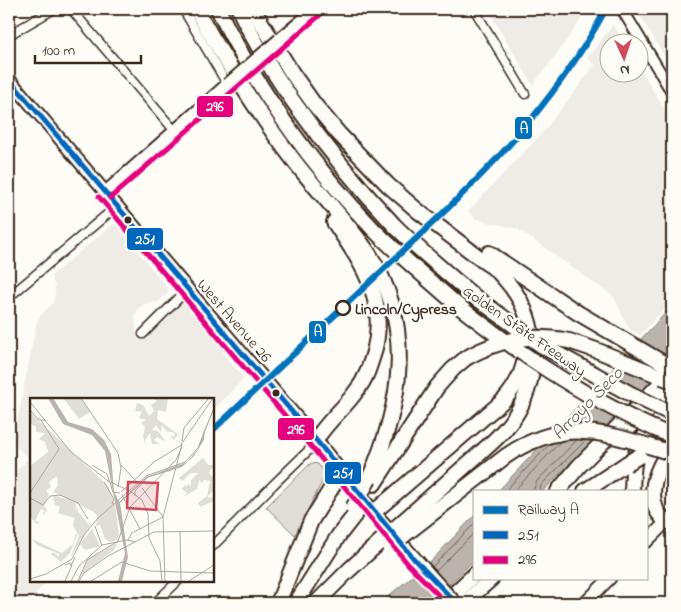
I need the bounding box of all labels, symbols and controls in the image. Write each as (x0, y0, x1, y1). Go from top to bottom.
scale bar (35, 32, 141, 64)
north arrow (598, 32, 648, 82)
text: 100 m (42, 40, 75, 62)
text: N (619, 59, 630, 80)
line badge: 296 (196, 95, 234, 118)
text: 296 (205, 97, 225, 118)
line badge: A (514, 116, 533, 140)
text: A (520, 119, 529, 140)
unlabelled marker (123, 215, 133, 225)
line badge: 251 (126, 227, 164, 251)
text: 251 (134, 230, 155, 251)
street label: West Avenue 26 (190, 274, 277, 368)
street label: Golden State Freeway (457, 280, 591, 383)
place label: Lincoln/Cypress (355, 298, 457, 323)
marker: Lincoln/Cypress (335, 300, 351, 316)
line badge: A (308, 320, 327, 344)
text: A (314, 322, 323, 343)
water label: Arroyo Seco (547, 361, 631, 447)
unlabelled marker (271, 388, 281, 398)
inset map (30, 398, 214, 582)
line badge: 296 (277, 417, 315, 441)
text: 296 (286, 420, 306, 441)
line badge: 251 (324, 461, 362, 485)
text: 251 (332, 464, 353, 485)
legend (473, 490, 648, 580)
text: Railway A (518, 499, 579, 522)
text: 251 (518, 525, 539, 547)
text: 296 (518, 549, 537, 571)

